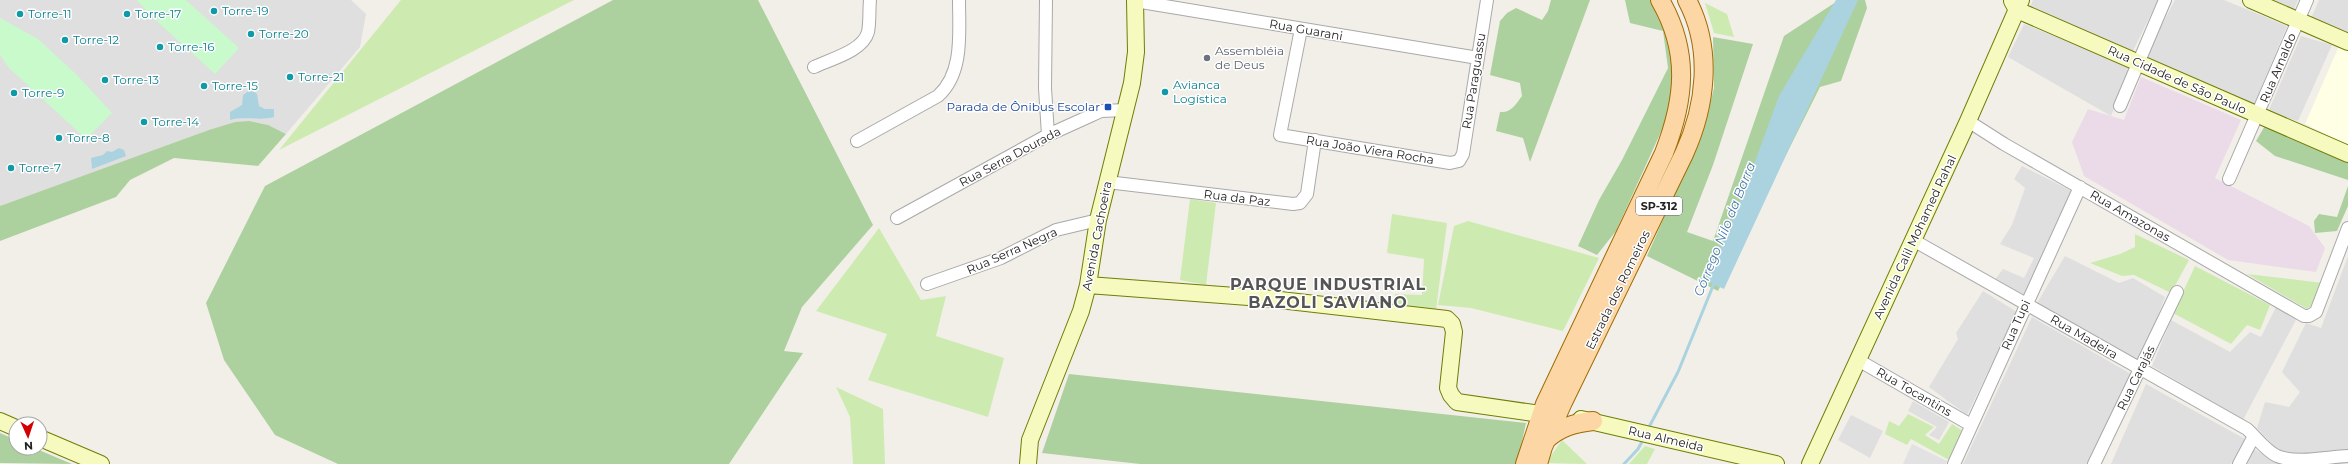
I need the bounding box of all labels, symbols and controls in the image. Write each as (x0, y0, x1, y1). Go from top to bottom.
place label: Torre-19 (222, 3, 269, 18)
place label: Torre-11 (28, 6, 72, 21)
place label: Torre-17 (135, 6, 181, 21)
marker: Torre-19 (209, 6, 219, 16)
marker: Torre-11 (15, 9, 25, 19)
marker: Torre-17 (122, 9, 132, 19)
street label: Rua Guarani (1268, 16, 1344, 43)
place label: Torre-20 (259, 26, 309, 41)
marker: Torre-20 (246, 29, 256, 39)
street label: Rua Arnaldo (2256, 31, 2299, 105)
place label: Torre-12 (73, 32, 119, 47)
street label: Rua Paraguassu (1459, 32, 1489, 130)
marker: Torre-12 (60, 35, 70, 45)
place label: Torre-16 (168, 39, 215, 54)
marker: Torre-16 (155, 42, 165, 52)
street label: Rua Cidade de São Paulo (2105, 42, 2249, 117)
place label: Assembléia de Deus (1215, 43, 1284, 72)
marker: Assembléia de Deus (1202, 53, 1212, 63)
place label: Torre-21 (298, 69, 344, 84)
place label: Torre-13 (113, 72, 159, 87)
marker: Torre-21 (285, 72, 295, 82)
marker: Torre-13 (100, 75, 110, 85)
place label: Avianca Logística (1173, 77, 1227, 106)
place label: Torre-15 (212, 78, 258, 93)
marker: Torre-15 (199, 81, 209, 91)
place label: Torre-9 (22, 85, 64, 100)
marker: Avianca Logística (1160, 87, 1170, 97)
marker: Torre-9 (9, 88, 19, 98)
place label: Parada de Ônibus Escolar (946, 99, 1100, 114)
marker: Parada de Ônibus Escolar (1103, 102, 1113, 112)
place label: Torre-14 (152, 114, 199, 129)
marker: Torre-14 (139, 117, 149, 127)
street label: Rua Serra Dourada (956, 123, 1063, 190)
place label: Torre-8 (67, 130, 110, 145)
street label: Rua João Viera Rocha (1305, 132, 1435, 167)
marker: Torre-8 (54, 133, 64, 143)
street label: Avenida Calil Mohamed Rahal (1870, 152, 1959, 321)
water label: Córrego Nilo da Barra (1690, 159, 1758, 298)
place label: Torre-7 (19, 160, 61, 175)
marker: Torre-7 (6, 163, 16, 173)
street label: Avenida Cachoeira (1079, 180, 1114, 292)
street label: Rua da Paz (1203, 186, 1271, 209)
street label: Rua Amazonas (2088, 187, 2173, 245)
road number: SP-312 (1636, 197, 1682, 215)
street label: Rua Serra Negra (964, 224, 1059, 277)
street label: Estrada dos Romeiros (1582, 228, 1653, 352)
district label: PARQUE INDUSTRIAL BAZOLI SAVIANO (1230, 275, 1426, 312)
street label: Rua Tupi (1998, 297, 2033, 352)
street label: Rua Madeira (2048, 311, 2121, 362)
street label: Rua Carajás (2113, 343, 2158, 413)
street label: Rua Tocantins (1874, 364, 1955, 419)
north arrow (8, 416, 48, 456)
street label: Rua Almeida (1627, 423, 1705, 455)
text: N (24, 439, 33, 453)

